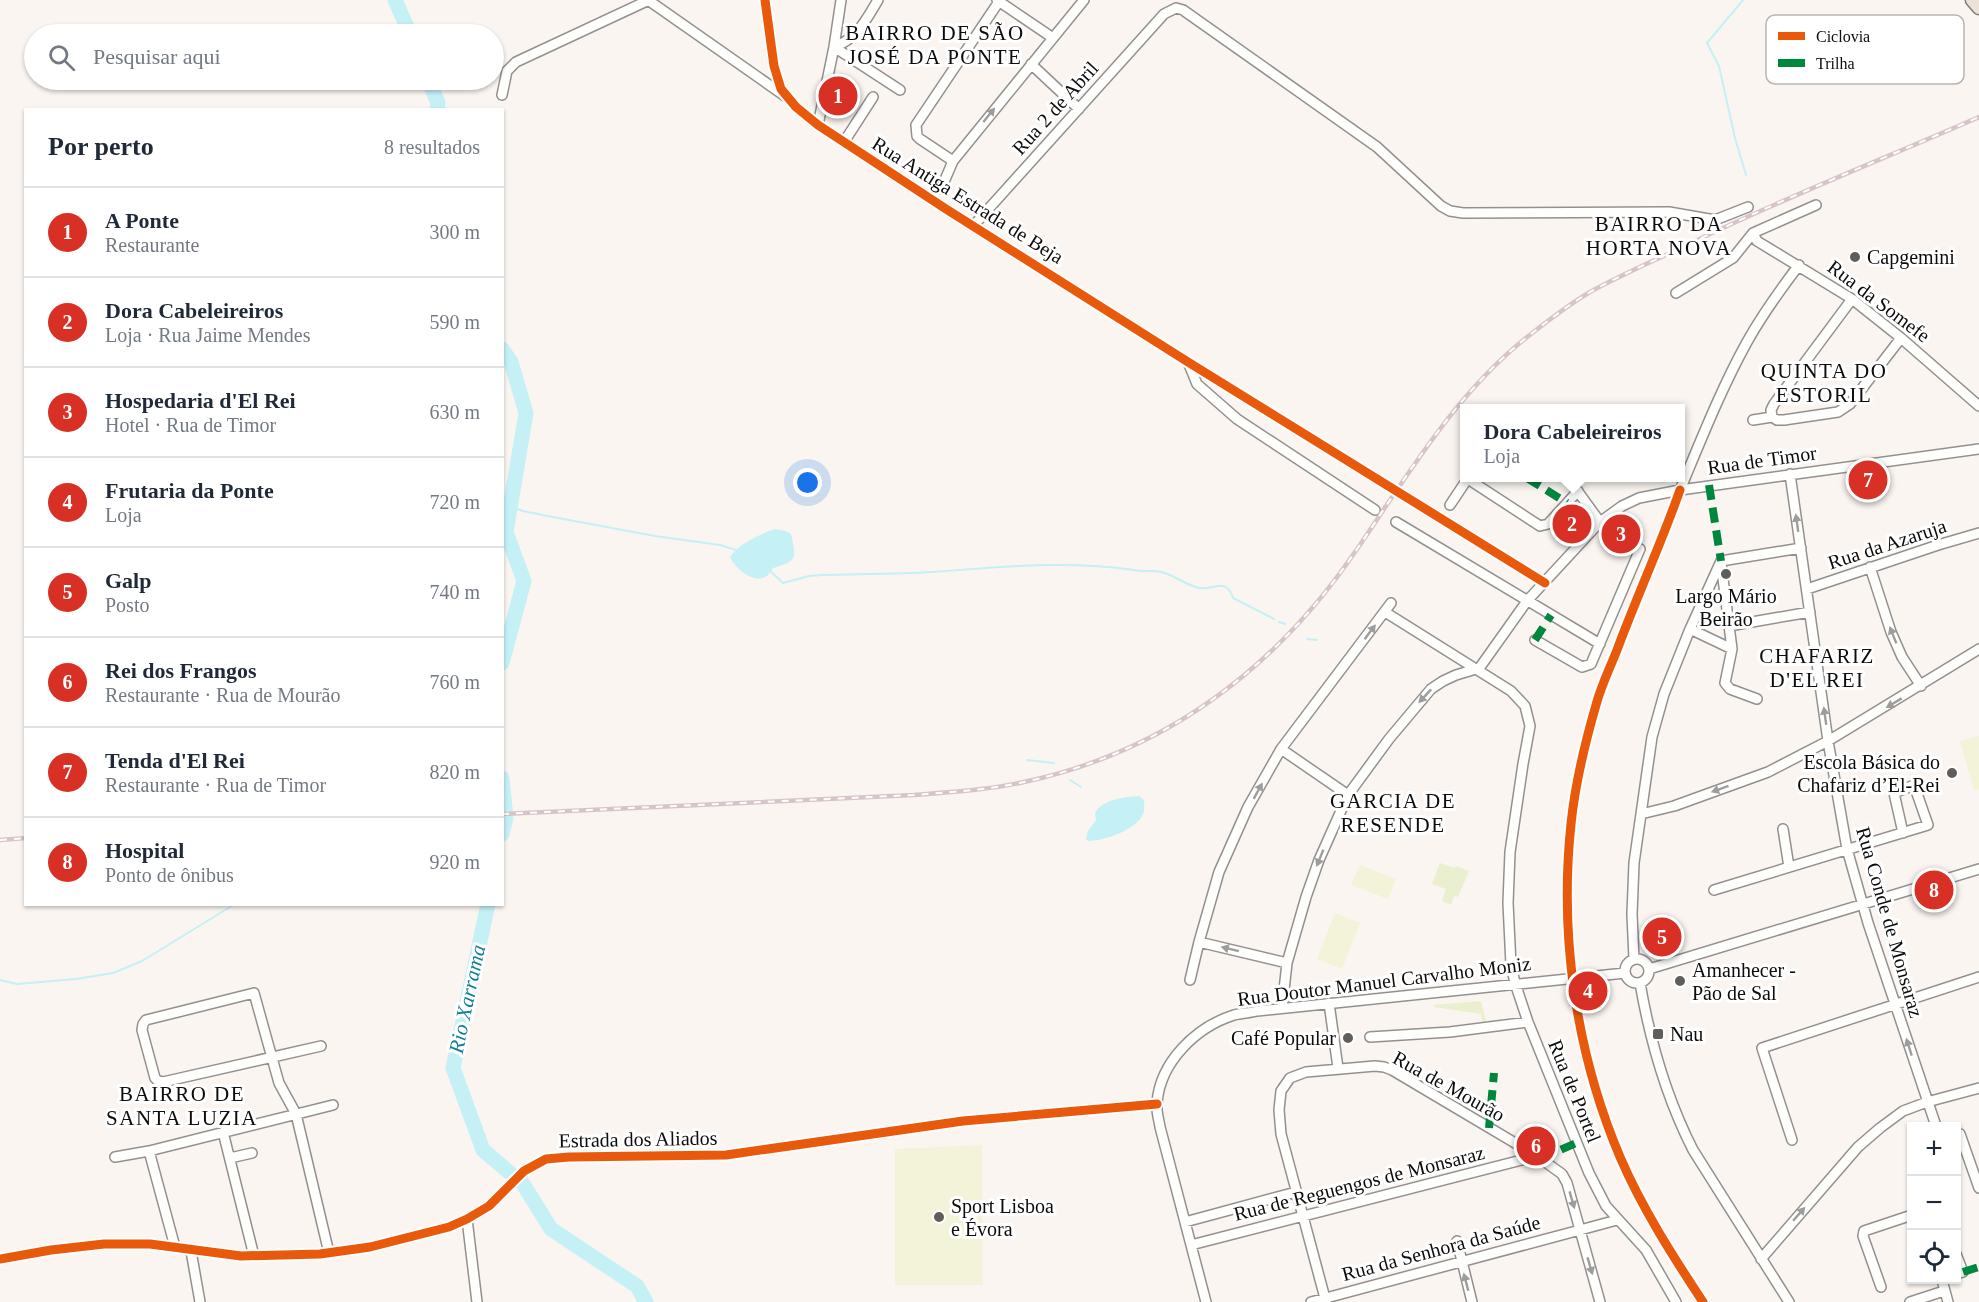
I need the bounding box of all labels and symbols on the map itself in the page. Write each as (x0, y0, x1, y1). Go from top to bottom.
legend (1766, 15, 1964, 84)
district label: BAIRRO DE SÃO JOSÉ DA PONTE (845, 21, 1025, 69)
text: Ciclovia (1816, 28, 1870, 45)
text: Trilha (1816, 55, 1855, 72)
street label: Rua 2 de Abril (1008, 57, 1103, 159)
pin: 1 (818, 74, 858, 118)
one-way arrow (983, 108, 995, 123)
street label: Rua Antiga Estrada de Beja (868, 132, 1068, 269)
district label: BAIRRO DA HORTA NOVA (1586, 212, 1732, 260)
place label: Capgemini (1867, 246, 1955, 269)
marker: Capgemini (1848, 250, 1862, 264)
street label: Rua da Somefe (1824, 255, 1935, 347)
district label: QUINTA DO ESTORIL (1761, 359, 1887, 407)
street label: Rua de Timor (1706, 441, 1818, 479)
pin: 7 (1848, 458, 1888, 502)
your location (793, 468, 822, 497)
pin: 2 (1552, 502, 1592, 546)
pin: 3 (1602, 512, 1640, 556)
one-way arrow (1793, 513, 1802, 532)
street label: Rua da Azaruja (1825, 514, 1949, 574)
marker: Largo Mário Beirão (1719, 567, 1733, 581)
place label: Largo Mário Beirão (1675, 585, 1777, 630)
one-way arrow (1364, 624, 1376, 640)
one-way arrow (1888, 626, 1897, 644)
district label: CHAFARIZ D'EL REI (1759, 644, 1875, 692)
one-way arrow (1419, 689, 1433, 703)
one-way arrow (1886, 697, 1902, 708)
one-way arrow (1820, 706, 1829, 725)
place label: Escola Básica do Chafariz d’El-Rei (1797, 751, 1940, 796)
marker: Escola Básica do Chafariz d’El-Rei (1945, 766, 1959, 780)
one-way arrow (1253, 782, 1263, 799)
one-way arrow (1710, 785, 1728, 795)
district label: GARCIA DE RESENDE (1330, 789, 1456, 837)
street label: Rua Conde de Monsaraz (1852, 824, 1928, 1020)
one-way arrow (1315, 850, 1325, 868)
pin: 8 (1914, 868, 1954, 912)
pin: 5 (1642, 914, 1682, 960)
water label: Rio Xarrama (444, 943, 490, 1056)
one-way arrow (1221, 944, 1240, 954)
street label: Rua Doutor Manuel Carvalho Moniz (1236, 952, 1532, 1010)
place label: Amanhecer - Pão de Sal (1692, 959, 1796, 1004)
pin: 4 (1568, 968, 1608, 1014)
marker: Amanhecer - Pão de Sal (1673, 974, 1687, 988)
place label: Nau (1670, 1023, 1703, 1045)
place label: Café Popular (1231, 1027, 1336, 1050)
marker: Nau (1651, 1027, 1665, 1041)
marker: Café Popular (1341, 1031, 1355, 1045)
street label: Rua de Portel (1544, 1036, 1606, 1146)
one-way arrow (1903, 1038, 1913, 1056)
street label: Rua de Mourão (1389, 1046, 1509, 1126)
district label: BAIRRO DE SANTA LUZIA (106, 1082, 258, 1130)
pin: 6 (1516, 1124, 1556, 1168)
street label: Estrada dos Aliados (558, 1127, 718, 1151)
street label: Rua de Reguengos de Monsaraz (1231, 1141, 1487, 1226)
one-way arrow (1568, 1191, 1577, 1209)
place label: Sport Lisboa e Évora (951, 1195, 1054, 1240)
one-way arrow (1793, 1206, 1806, 1222)
marker: Sport Lisboa e Évora (932, 1210, 946, 1224)
street label: Rua da Senhora da Saúde (1339, 1211, 1543, 1285)
one-way arrow (1586, 1257, 1595, 1275)
one-way arrow (1461, 1273, 1471, 1291)

